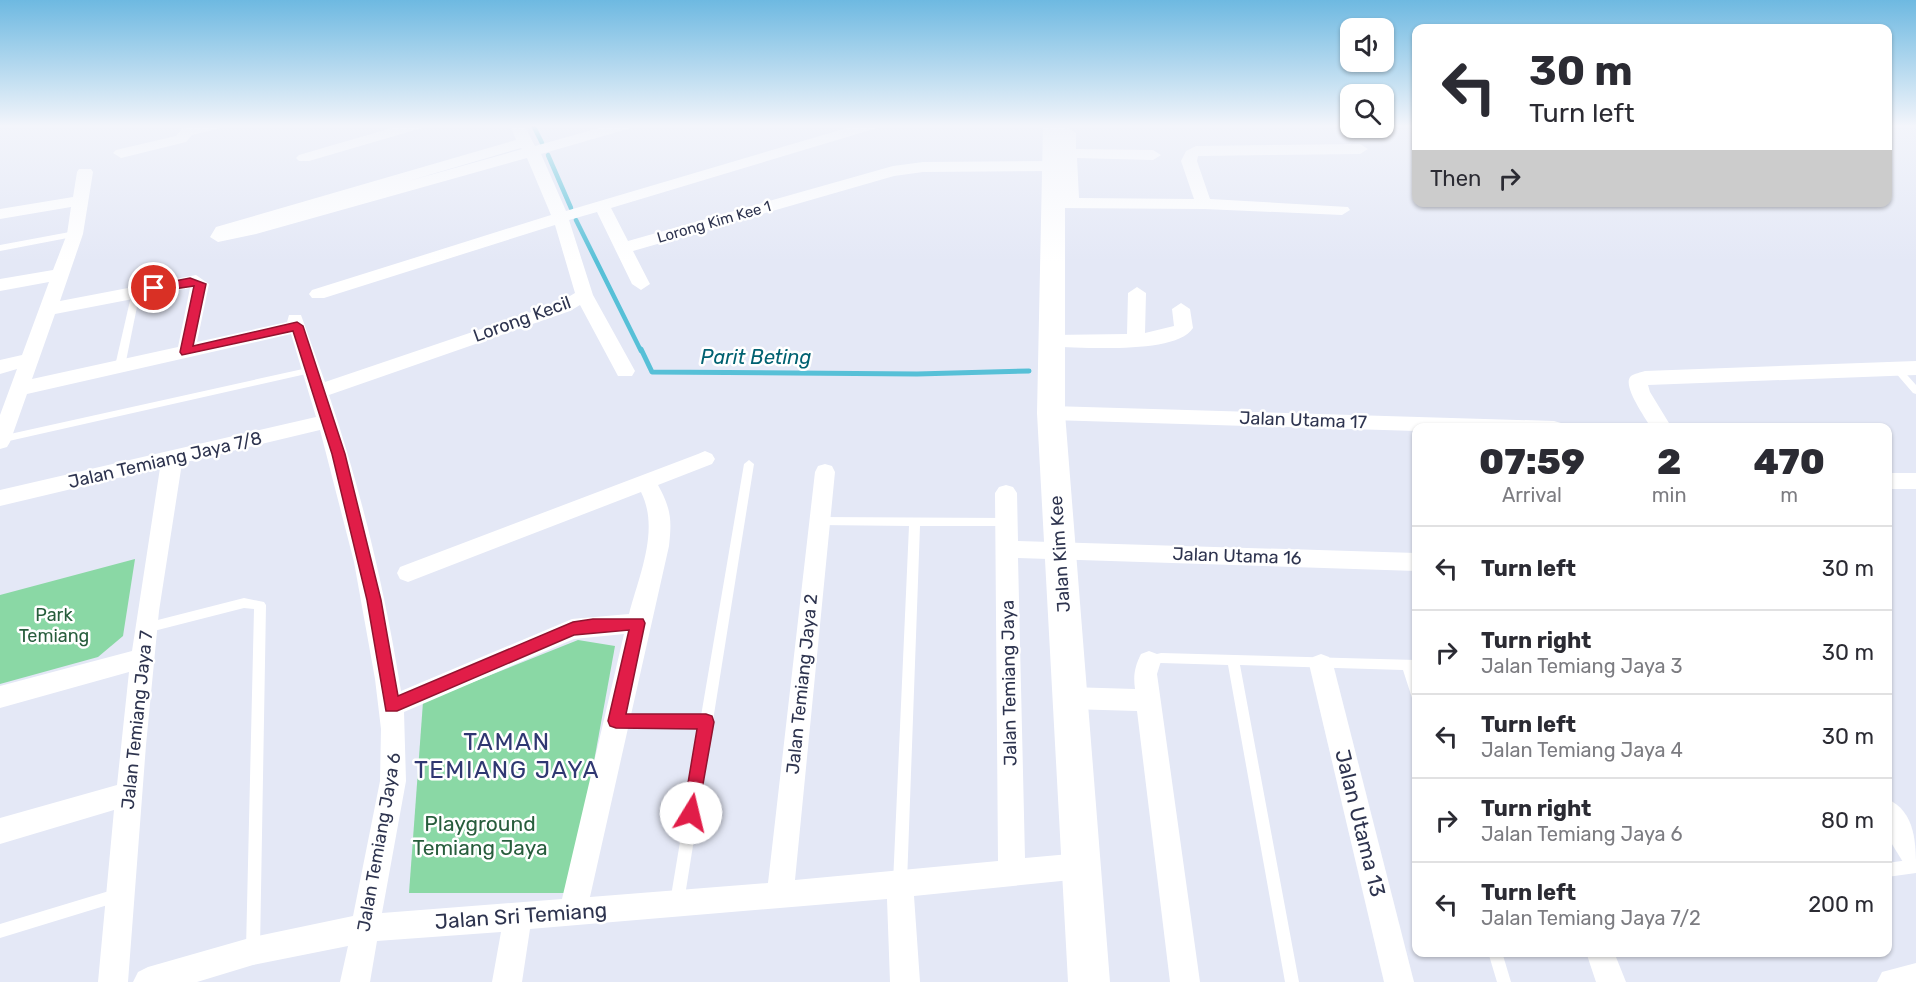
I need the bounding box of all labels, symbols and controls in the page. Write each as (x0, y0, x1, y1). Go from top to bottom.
map controls (1340, 18, 1394, 138)
button: sound (1340, 18, 1394, 72)
text: 30 m (1529, 46, 1633, 96)
icon: left (1430, 48, 1508, 126)
button: search (1340, 84, 1394, 138)
text: Turn left (1529, 97, 1634, 129)
icon: right (1493, 162, 1526, 195)
text: Then (1430, 165, 1481, 192)
street label: Lorong Kim Kee 1 (655, 197, 773, 247)
pin (128, 262, 179, 313)
icon: arrive (137, 271, 170, 304)
street label: Lorong Kecil (470, 291, 574, 347)
water label: Parit Beting (701, 345, 811, 369)
street label: Jalan Utama 17 (1239, 407, 1367, 433)
street label: Jalan Temiang Jaya 7/8 (66, 427, 264, 493)
text: 07:59 (1479, 440, 1585, 483)
text: 2 (1657, 440, 1681, 483)
text: 470 (1754, 440, 1825, 483)
text: Arrival (1502, 483, 1562, 507)
text: min (1652, 483, 1687, 507)
text: m (1780, 483, 1798, 507)
street label: Jalan Kim Kee (1045, 495, 1075, 613)
street label: Jalan Utama 16 (1172, 543, 1302, 569)
icon: left (1430, 552, 1463, 585)
text: Turn left (1481, 555, 1576, 582)
text: 30 m (1822, 555, 1874, 582)
street label: Jalan Temiang Jaya 2 (782, 593, 822, 775)
street label: Jalan Temiang Jaya (997, 600, 1021, 766)
park label: Park Temiang (19, 604, 89, 647)
text: Turn right (1481, 627, 1591, 654)
street label: Jalan Temiang Jaya 7 (117, 629, 157, 811)
icon: right (1430, 636, 1463, 669)
text: 30 m (1822, 639, 1874, 666)
text: Jalan Temiang Jaya 3 (1481, 654, 1683, 678)
text: Turn left (1481, 711, 1576, 738)
icon: left (1430, 720, 1463, 753)
text: 30 m (1822, 723, 1874, 750)
district label: TAMAN TEMIANG JAYA (414, 728, 600, 784)
text: Jalan Temiang Jaya 4 (1481, 738, 1683, 762)
street label: Jalan Utama 13 (1330, 747, 1391, 899)
street label: Jalan Temiang Jaya 6 (352, 751, 406, 933)
position arrow (659, 781, 723, 845)
text: Turn right (1481, 795, 1591, 822)
icon: right (1430, 804, 1463, 837)
text: 80 m (1821, 807, 1874, 834)
park label: Playground Temiang Jaya (412, 811, 548, 860)
text: Jalan Temiang Jaya 6 (1481, 822, 1683, 846)
text: Turn left (1481, 879, 1576, 906)
icon: left (1430, 888, 1463, 921)
text: 200 m (1808, 891, 1874, 918)
street label: Jalan Sri Temiang (434, 897, 608, 934)
text: Jalan Temiang Jaya 7/2 (1481, 906, 1701, 930)

